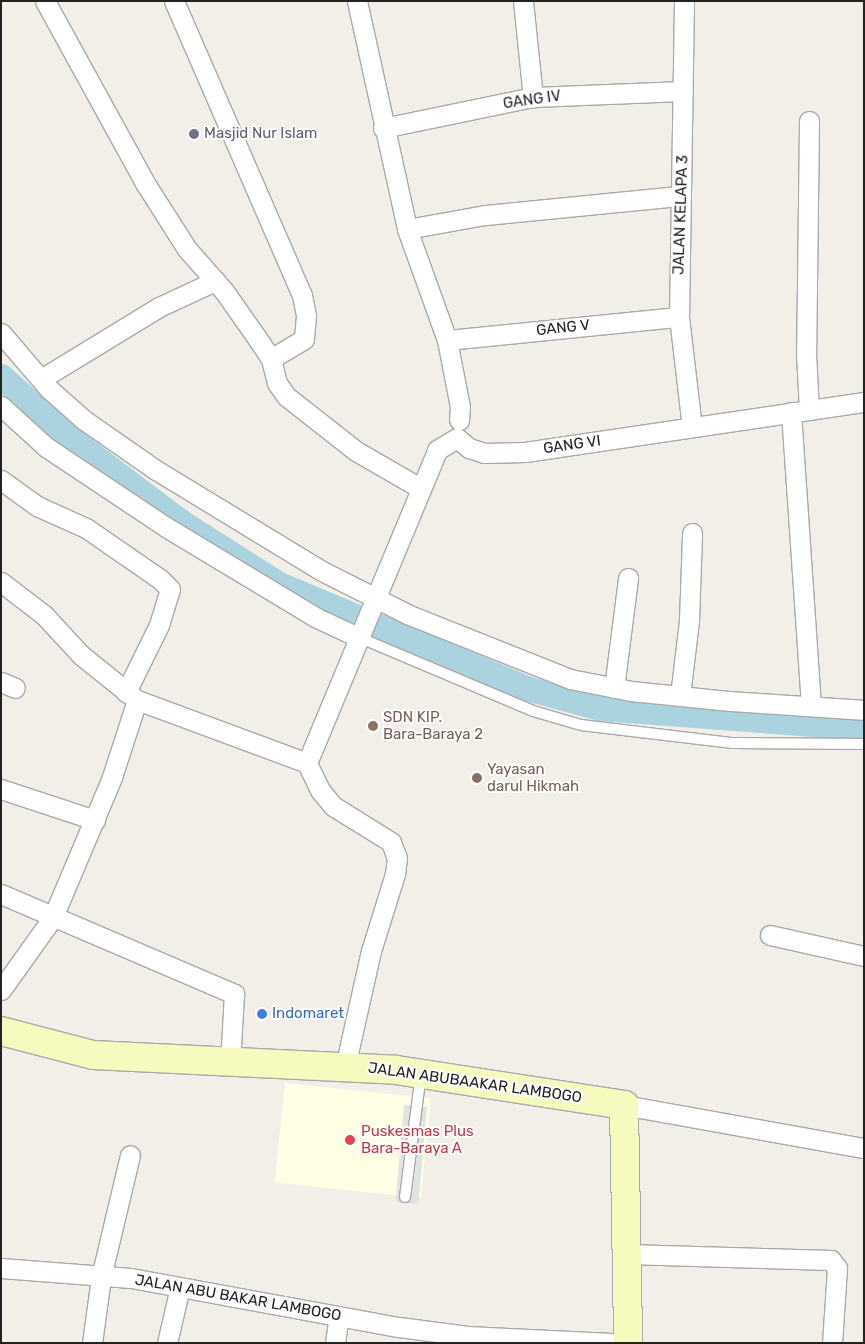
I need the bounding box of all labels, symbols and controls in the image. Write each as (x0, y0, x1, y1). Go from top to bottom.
street label: GANG IV (502, 87, 562, 113)
place label: Masjid Nur Islam (204, 125, 318, 143)
marker: Masjid Nur Islam (188, 128, 200, 140)
street label: JALAN KELAPA 3 (670, 155, 692, 275)
street label: GANG V (535, 316, 591, 340)
street label: GANG VI (542, 432, 602, 458)
place label: SDN KIP. Bara-Baraya 2 (383, 708, 483, 743)
marker: SDN KIP. Bara-Baraya 2 (367, 720, 379, 732)
place label: Yayasan darul Hikmah (487, 760, 579, 795)
marker: Yayasan darul Hikmah (471, 772, 483, 784)
place label: Indomaret (272, 1005, 344, 1023)
marker: Indomaret (256, 1008, 268, 1020)
street label: JALAN ABUBAAKAR LAMBOGO (367, 1059, 583, 1107)
place label: Puskesmas Plus Bara-Baraya A (361, 1122, 474, 1157)
marker: Puskesmas Plus Bara-Baraya A (343, 1133, 357, 1147)
street label: JALAN ABU BAKAR LAMBOGO (133, 1271, 343, 1325)

